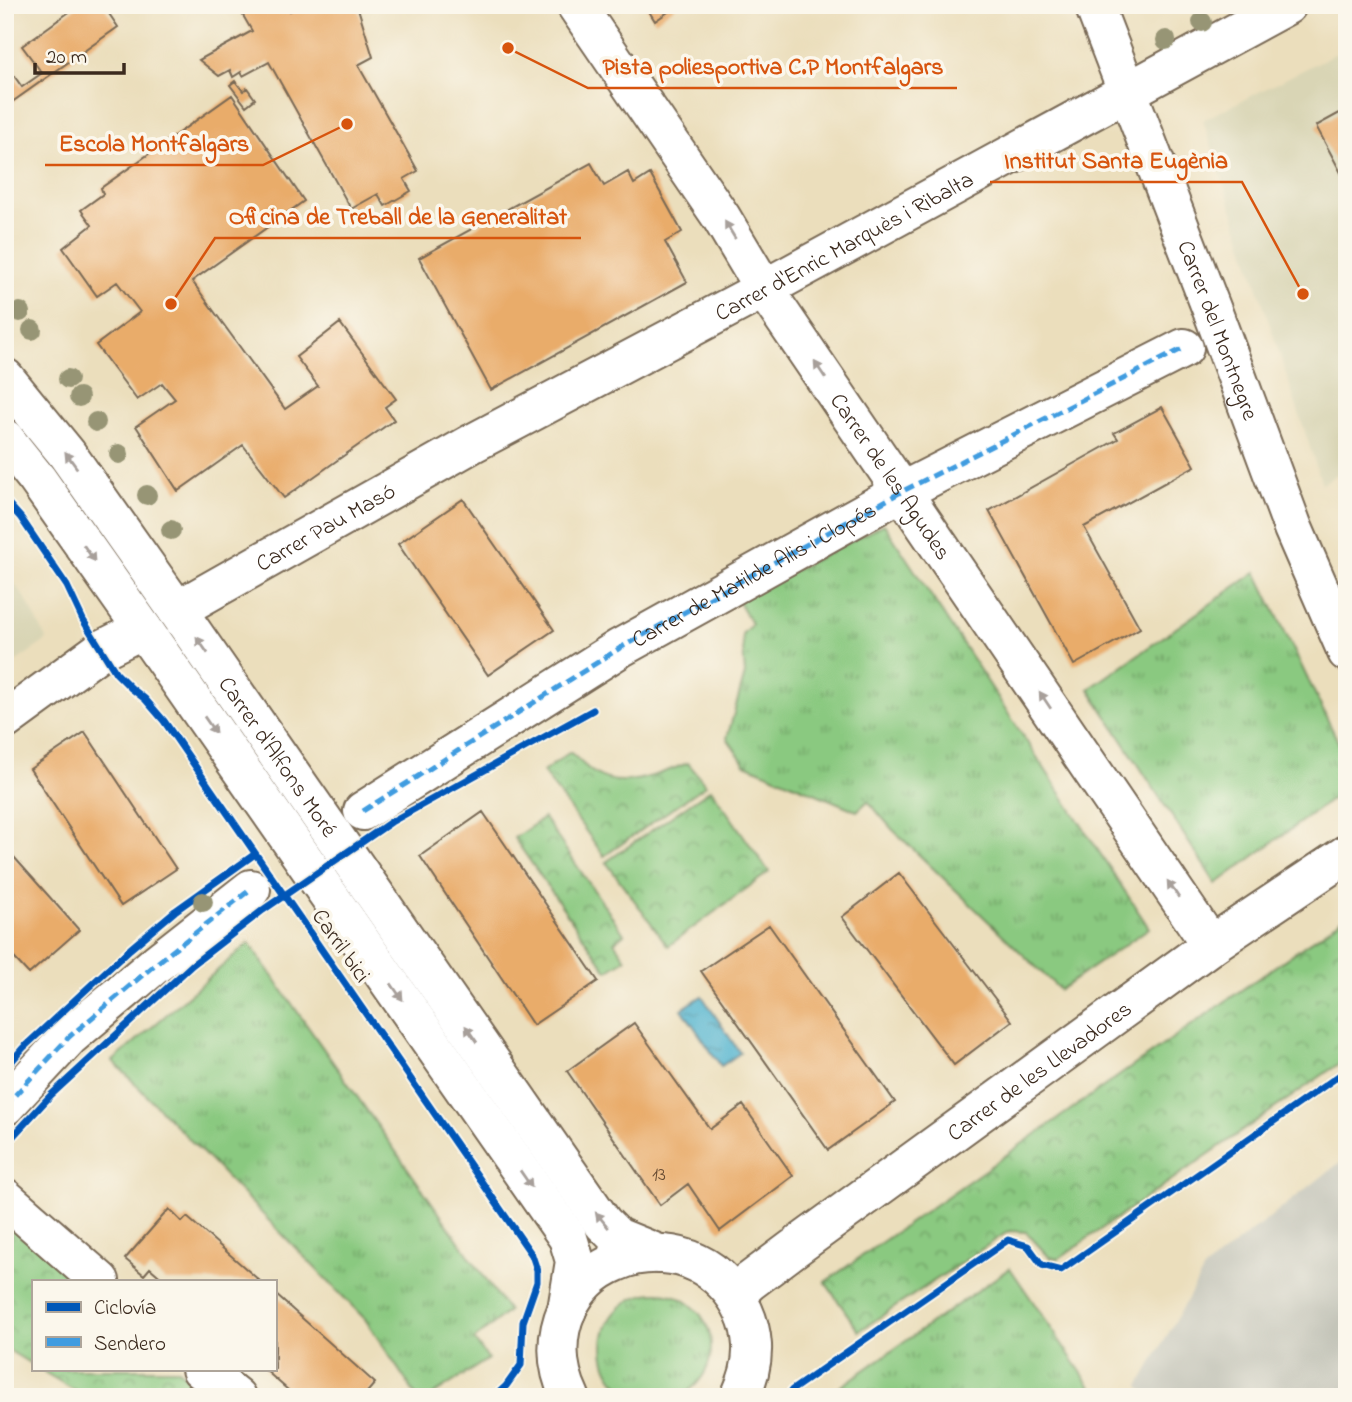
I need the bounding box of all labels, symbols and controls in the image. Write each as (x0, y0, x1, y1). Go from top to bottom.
scale bar (35, 32, 124, 76)
text: 20 m (46, 43, 87, 73)
callout: Pista poliesportiva C.P Montfalgars (588, 43, 957, 88)
text: Pista poliesportiva C.P Montfalgars (603, 51, 943, 87)
callout: Escola Montfalgars (45, 120, 263, 165)
text: Escola Montfalgars (59, 128, 249, 164)
callout: Institut Santa Eugènia (990, 137, 1242, 182)
text: Institut Santa Eugènia (1004, 145, 1228, 181)
street label: Carrer d'Enric Marquès i Ribalta (710, 164, 980, 331)
callout: Oficina de Treball de la Generalitat (215, 193, 581, 238)
text: Oficina de Treball de la Generalitat (229, 201, 568, 236)
one-way arrow (723, 221, 736, 240)
street label: Carrer del Montnegre (1168, 236, 1266, 426)
one-way arrow (814, 360, 827, 380)
street label: Carrer de les Agudes (821, 387, 958, 568)
one-way arrow (64, 451, 78, 469)
street label: Carrer Pau Masó (250, 476, 402, 581)
street label: Carrer de Matilde Alis i Clopés (626, 495, 883, 657)
one-way arrow (82, 544, 96, 562)
one-way arrow (195, 636, 209, 654)
street label: Carrer d'Alfons Moré (209, 670, 345, 845)
one-way arrow (1038, 691, 1052, 709)
one-way arrow (203, 716, 217, 734)
one-way arrow (1166, 879, 1179, 898)
street label: Carril bici (302, 903, 377, 990)
one-way arrow (390, 983, 404, 1001)
street label: Carrer de les Llevadores (941, 994, 1139, 1151)
one-way arrow (464, 1025, 478, 1043)
house number: 13 (652, 1162, 666, 1189)
one-way arrow (519, 1170, 533, 1188)
one-way arrow (594, 1211, 609, 1229)
legend (32, 1280, 276, 1370)
text: Ciclovía (94, 1294, 156, 1324)
text: Sendero (94, 1330, 166, 1360)

